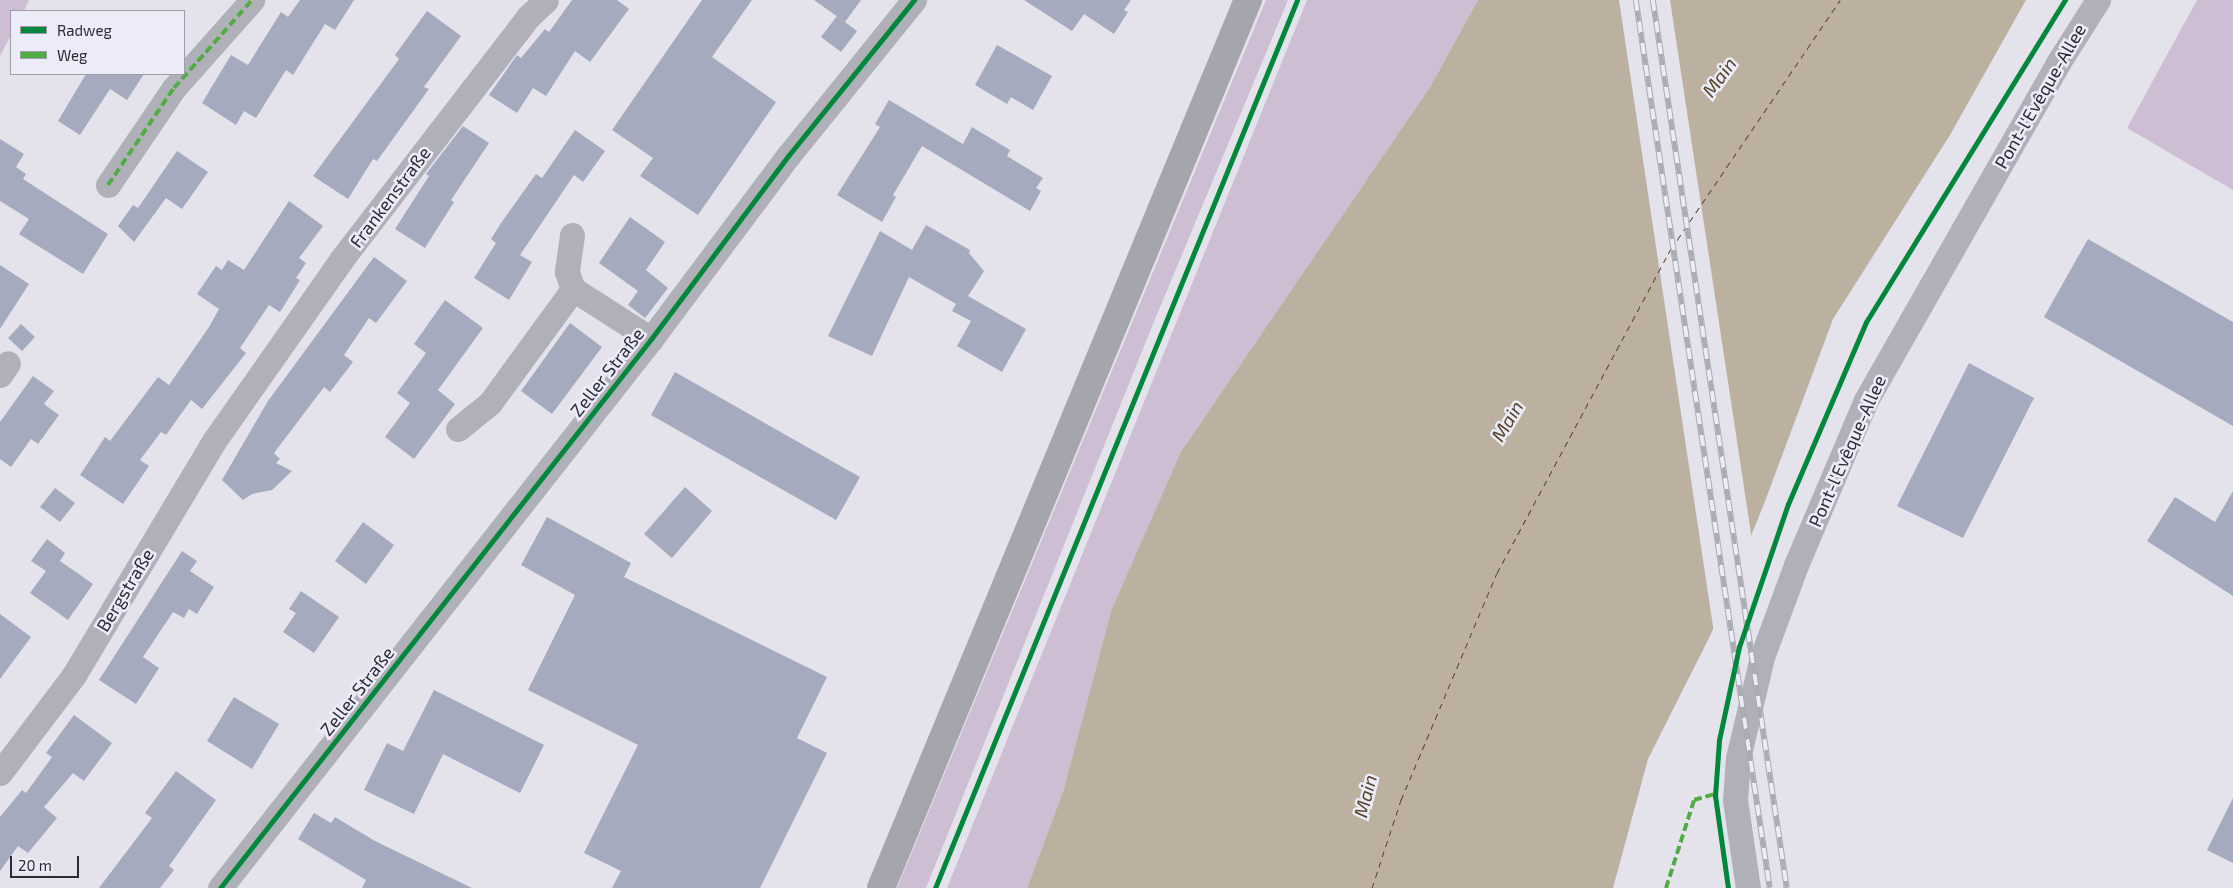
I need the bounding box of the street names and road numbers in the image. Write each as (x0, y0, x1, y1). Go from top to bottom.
street label: Pont-l'Evêque-Allee (1990, 20, 2090, 172)
street label: Frankenstraße (345, 142, 435, 252)
street label: Zeller Straße (565, 323, 649, 421)
street label: Pont-l'Evêque-Allee (1804, 372, 1890, 530)
street label: Bergstraße (92, 545, 158, 635)
street label: Zeller Straße (315, 642, 399, 740)

